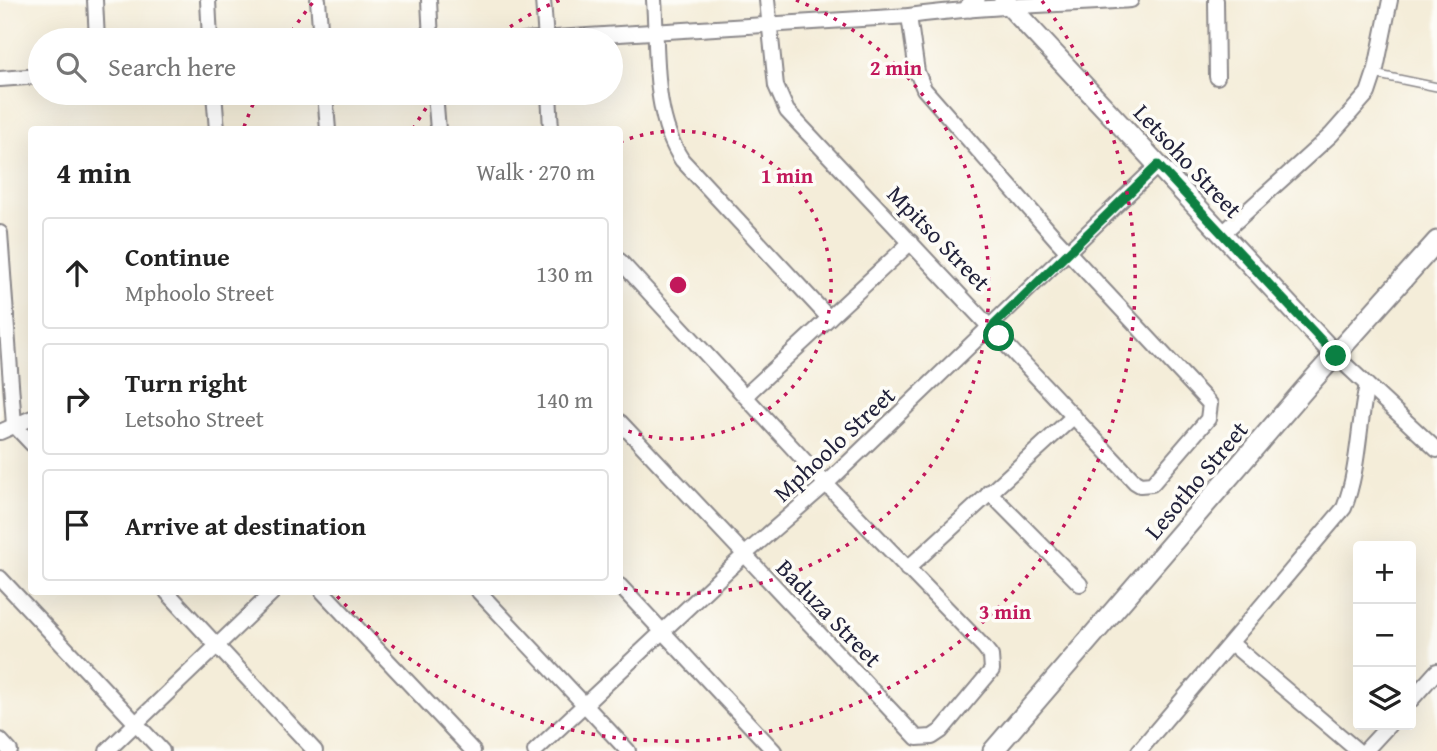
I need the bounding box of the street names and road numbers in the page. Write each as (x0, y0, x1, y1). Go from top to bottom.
street label: Letsoho Street (1126, 96, 1251, 226)
street label: Mpitso Street (879, 177, 999, 299)
street label: Mphoolo Street (765, 378, 903, 510)
street label: Lesotho Street (1136, 413, 1256, 547)
street label: Baduza Street (768, 551, 890, 675)

